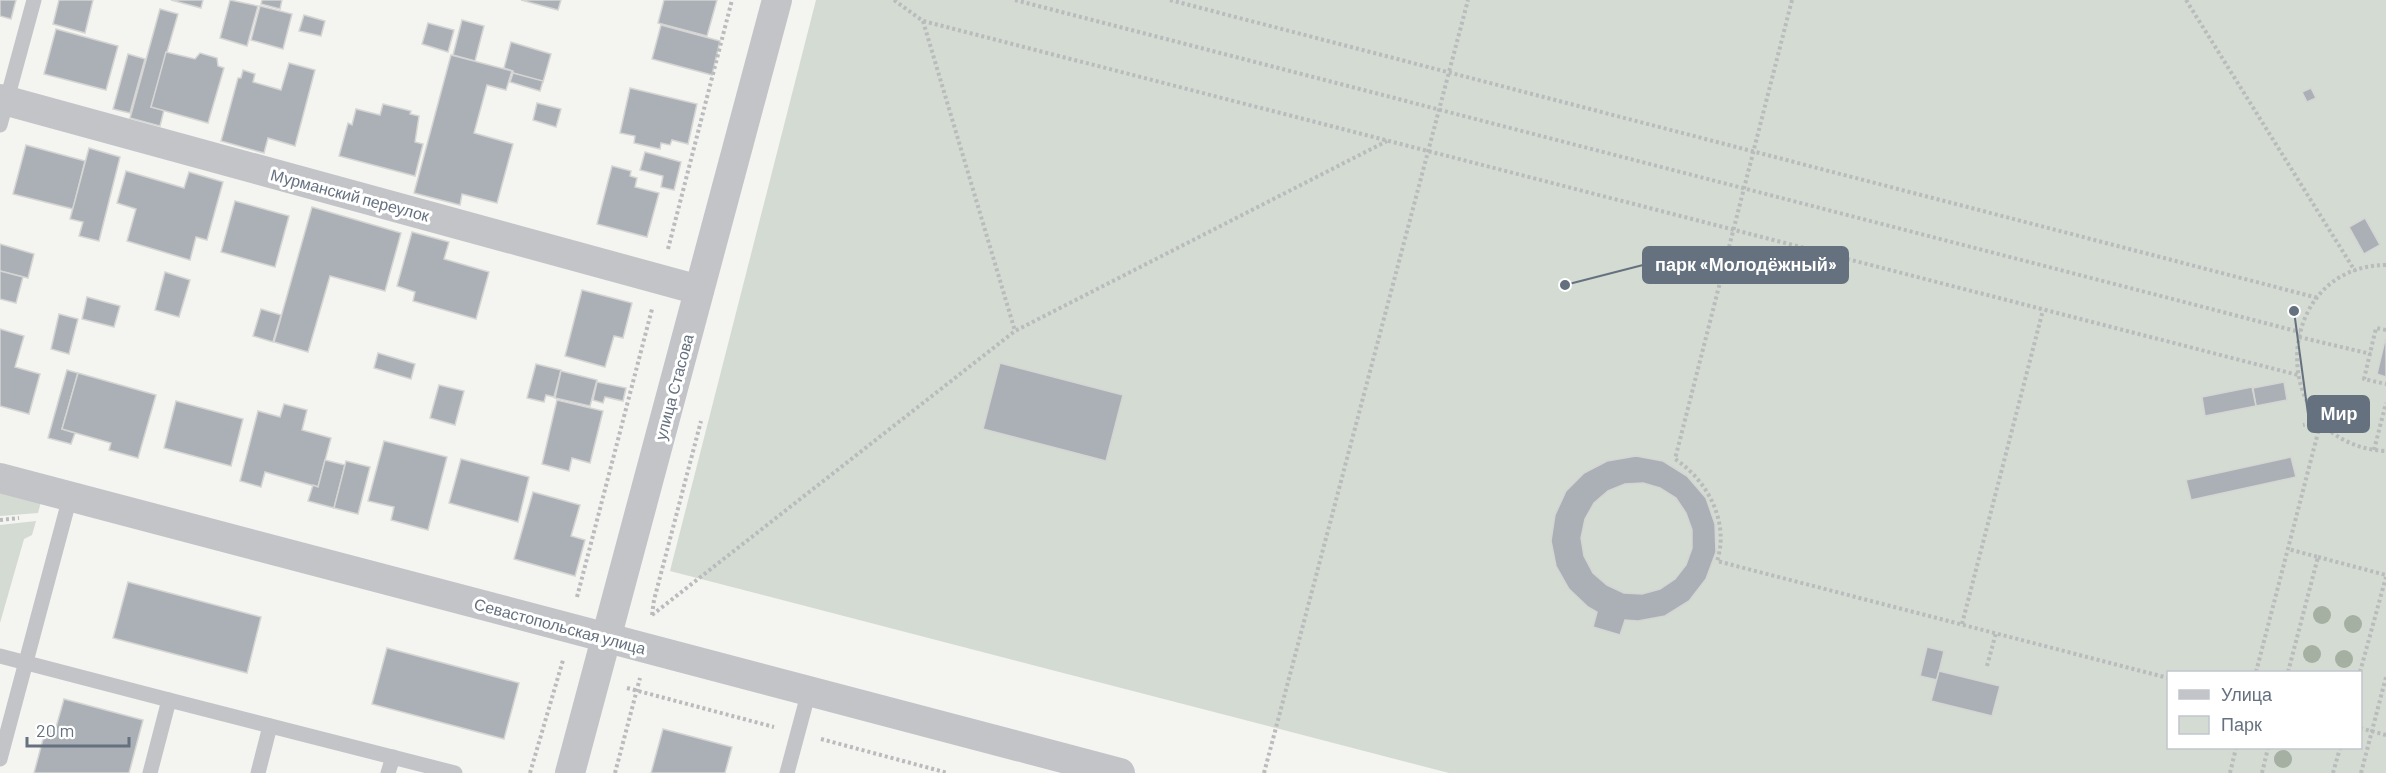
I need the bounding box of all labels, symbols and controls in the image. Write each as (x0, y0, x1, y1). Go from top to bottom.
street label: Мурманский переулок (269, 164, 432, 225)
callout: парк «Молодёжный» (1643, 247, 1848, 283)
text: парк «Молодёжный» (1655, 253, 1837, 275)
street label: улица Стасова (650, 332, 697, 442)
callout: Мир (2308, 396, 2369, 432)
text: Мир (2320, 402, 2358, 424)
street label: Севастопольская улица (472, 593, 648, 658)
legend (2167, 671, 2362, 749)
text: Улица (2221, 683, 2273, 705)
scale bar (27, 710, 129, 748)
text: Парк (2221, 713, 2262, 735)
text: 20 m (36, 719, 74, 741)

